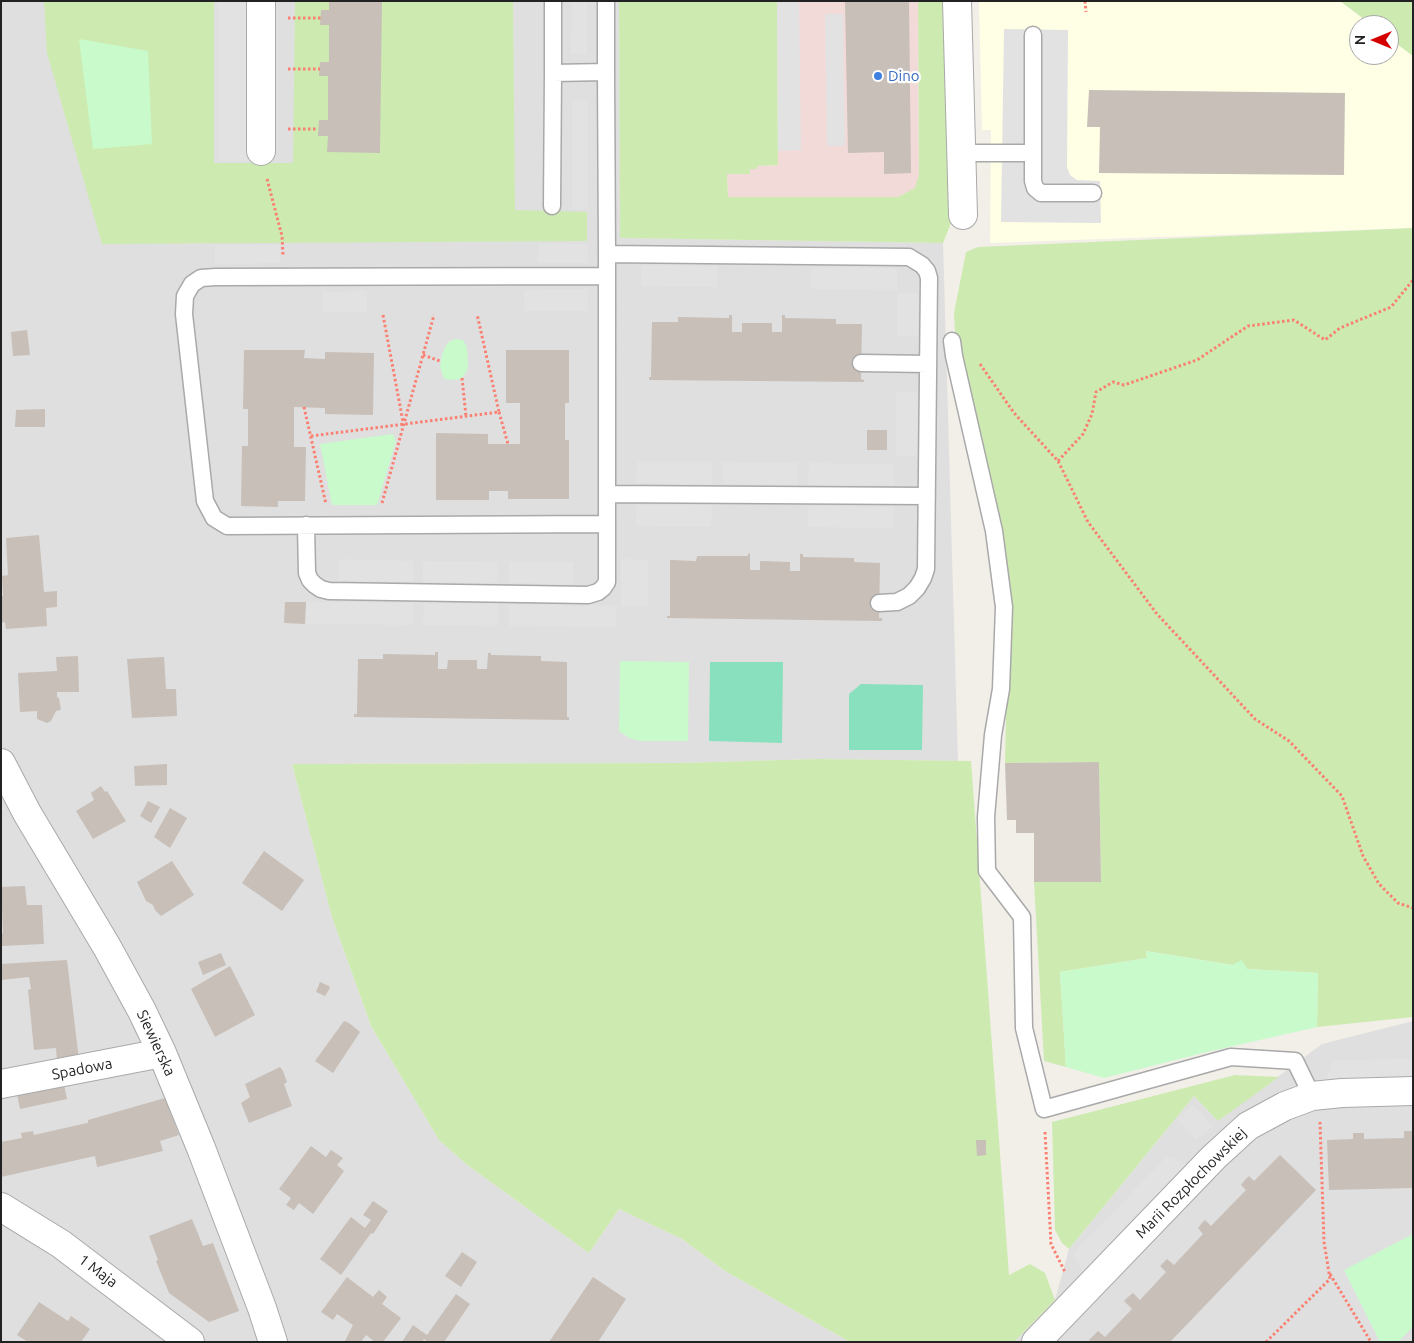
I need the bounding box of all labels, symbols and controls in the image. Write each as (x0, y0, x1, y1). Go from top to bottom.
north arrow (1349, 15, 1399, 65)
text: N (1352, 35, 1368, 45)
place label: Dino (888, 67, 920, 85)
marker: Dino (872, 70, 884, 82)
street label: Siewierska (133, 1007, 179, 1079)
street label: Spadowa (50, 1054, 114, 1084)
street label: Marii Rozpłochowskiej (1132, 1124, 1250, 1242)
street label: 1 Maja (75, 1251, 121, 1291)

